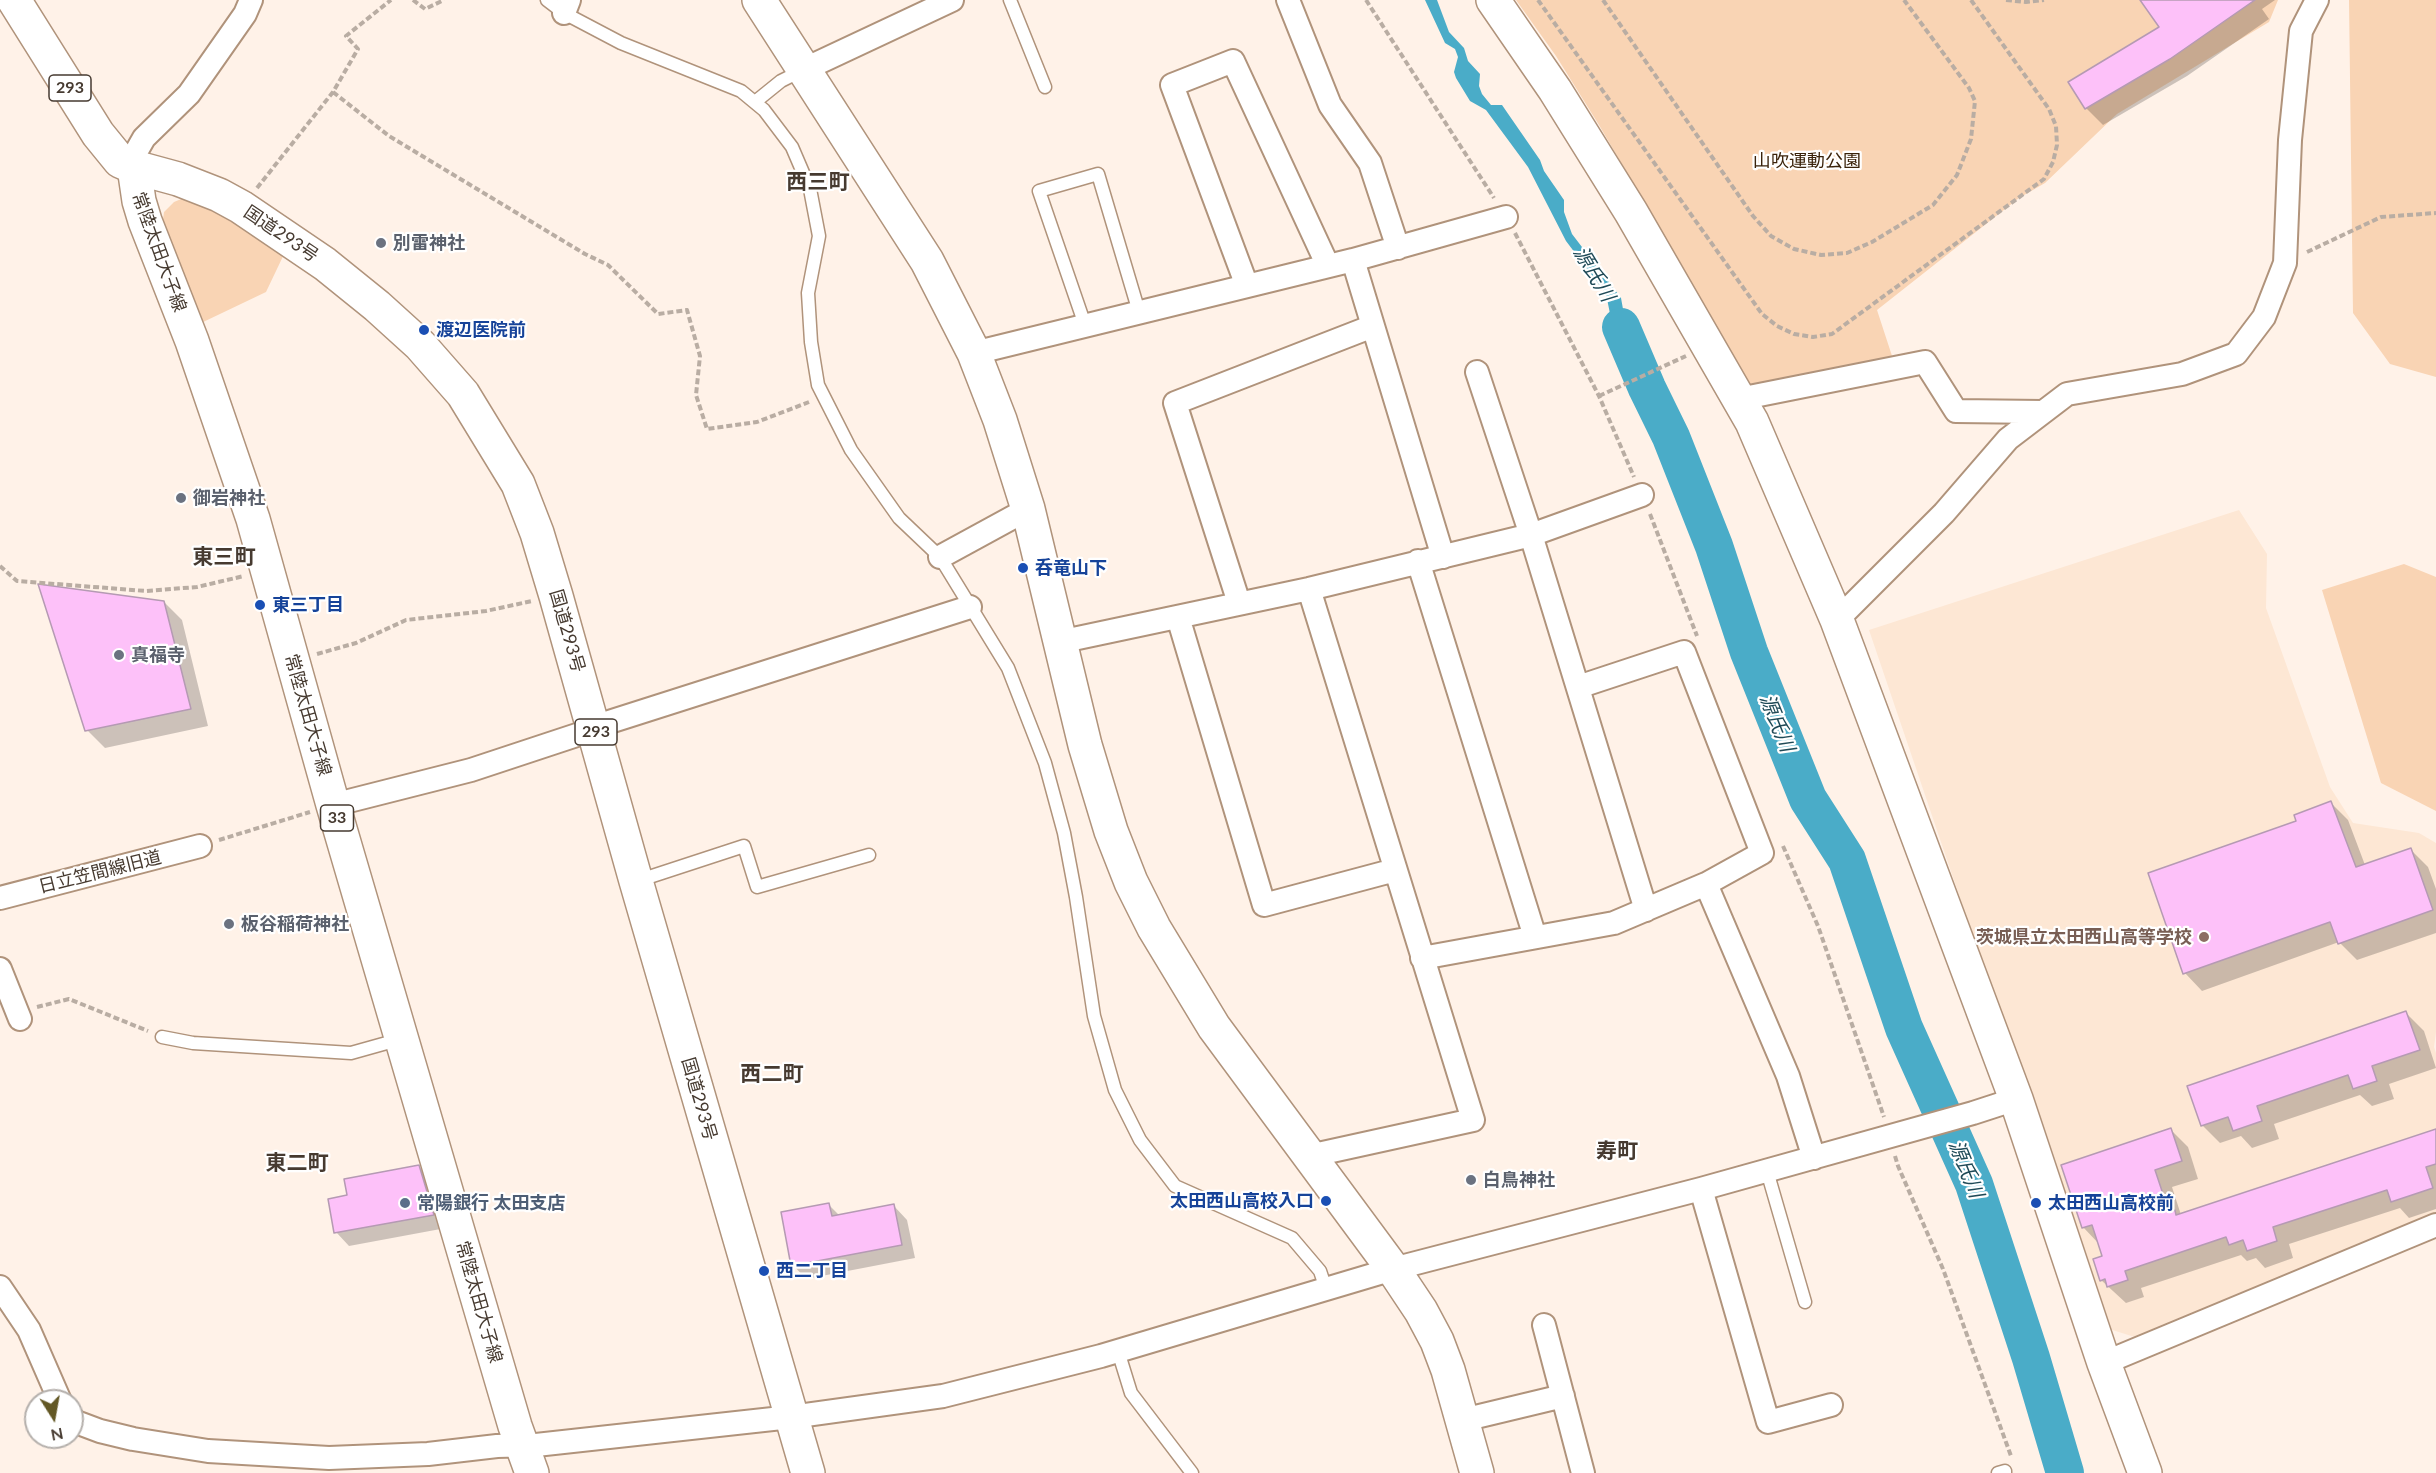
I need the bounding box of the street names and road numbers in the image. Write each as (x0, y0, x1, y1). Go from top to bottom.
road number: 293 (49, 75, 91, 101)
street label: 常陸太田大子線 (127, 189, 191, 315)
street label: 国道293号 (240, 201, 322, 267)
street label: 国道293号 (545, 587, 589, 675)
street label: 常陸太田大子線 (280, 651, 336, 779)
road number: 293 (575, 719, 617, 745)
road number: 33 (320, 805, 354, 831)
street label: 日立笠間線旧道 (36, 846, 164, 898)
street label: 国道293号 (677, 1055, 721, 1143)
street label: 常陸太田大子線 (451, 1238, 507, 1366)

